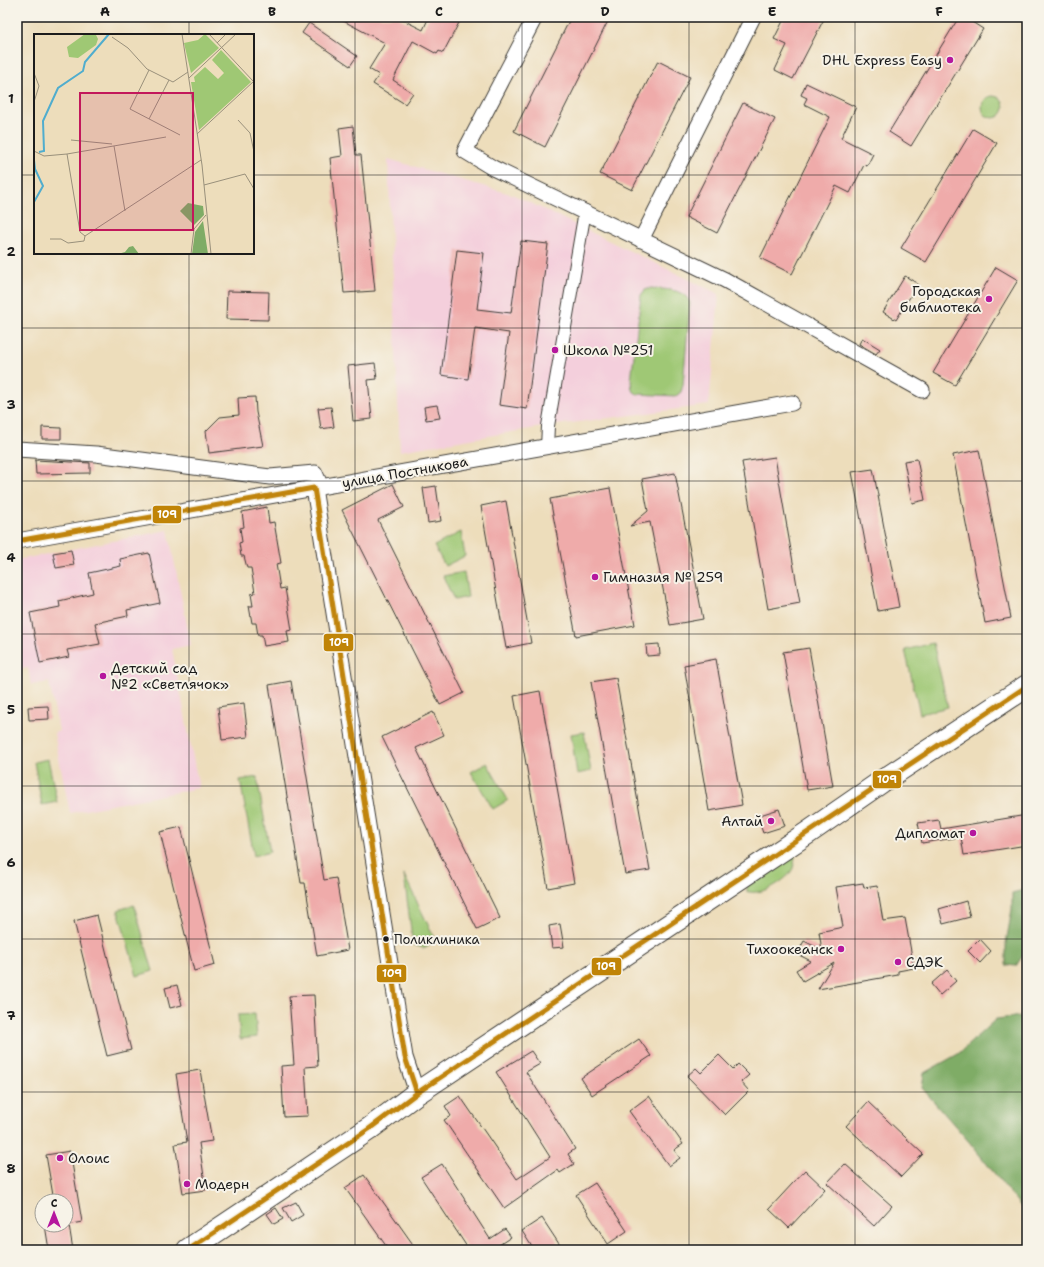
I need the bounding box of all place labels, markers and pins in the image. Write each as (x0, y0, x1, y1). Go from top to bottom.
place label: DHL Express Easy (822, 51, 942, 69)
marker: DHL Express Easy (945, 55, 955, 65)
place label: Городская библиотека (900, 282, 981, 316)
marker: Городская библиотека (984, 294, 994, 304)
place label: Школа №251 (563, 341, 653, 359)
marker: Школа №251 (550, 345, 560, 355)
place label: Гимназия № 259 (603, 568, 723, 586)
marker: Гимназия № 259 (590, 572, 600, 582)
place label: Детский сад №2 «Светлячок» (111, 659, 229, 693)
marker: Детский сад №2 «Светлячок» (98, 671, 108, 681)
place label: Алтай (721, 812, 763, 830)
marker: Алтай (766, 816, 776, 826)
place label: Дипломат (895, 824, 966, 842)
marker: Дипломат (968, 828, 978, 838)
place label: Поликлиника (394, 931, 480, 948)
marker: Поликлиника (381, 934, 391, 944)
place label: Тихоокеанск (746, 940, 834, 958)
marker: Тихоокеанск (836, 944, 846, 954)
place label: СДЭК (906, 953, 943, 971)
marker: СДЭК (893, 957, 903, 967)
place label: Олоис (68, 1149, 110, 1167)
marker: Олоис (55, 1153, 65, 1163)
place label: Модерн (195, 1175, 249, 1193)
marker: Модерн (182, 1179, 192, 1189)

